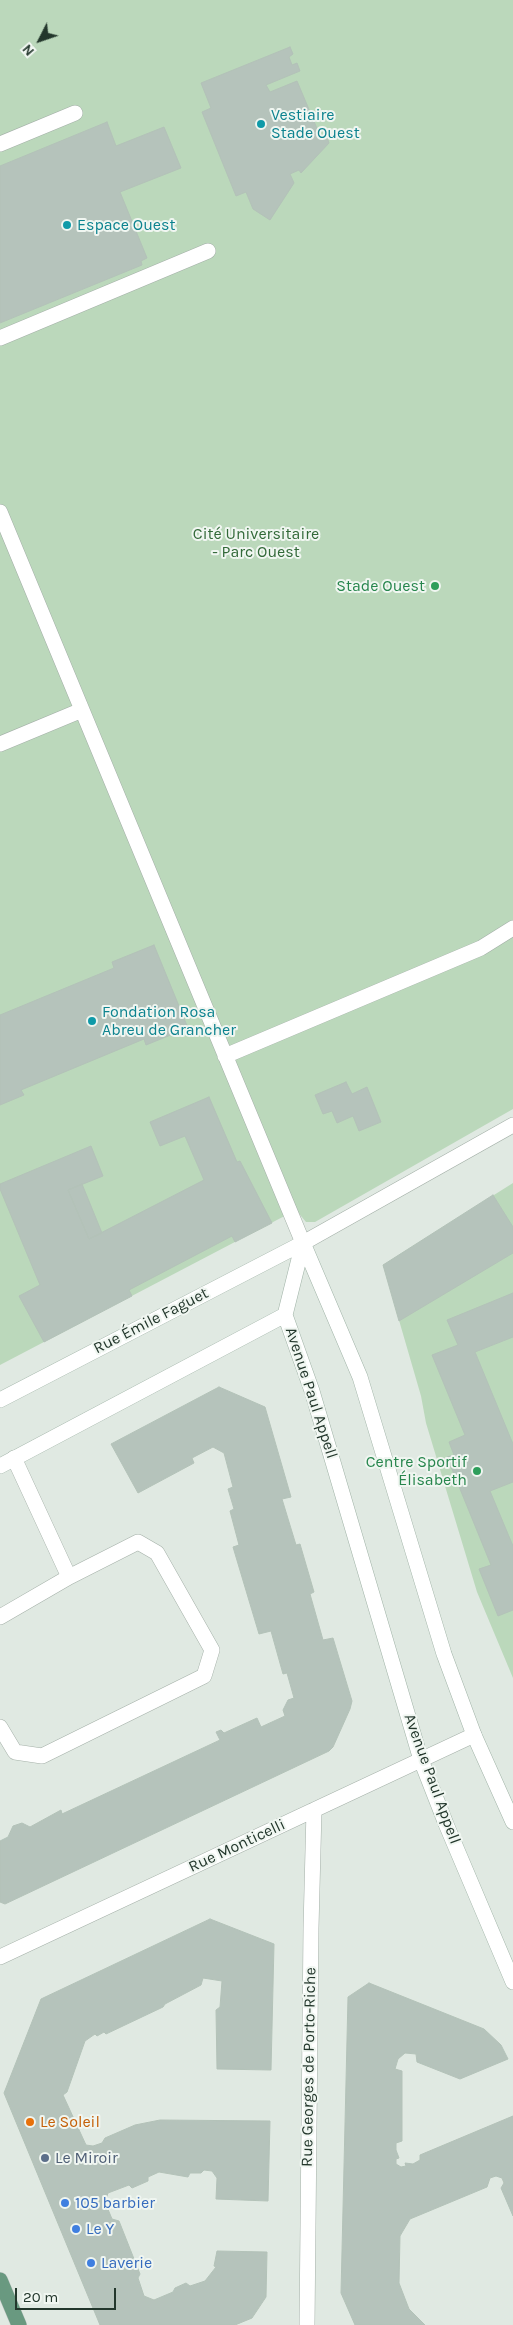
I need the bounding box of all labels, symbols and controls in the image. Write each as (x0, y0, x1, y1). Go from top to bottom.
north arrow (15, 15, 65, 65)
text: N (19, 41, 38, 60)
place label: Vestiaire Stade Ouest (271, 105, 360, 143)
marker: Vestiaire Stade Ouest (255, 118, 267, 130)
place label: Espace Ouest (77, 215, 175, 235)
marker: Espace Ouest (61, 219, 73, 231)
park label: Cité Universitaire - Parc Ouest (193, 524, 319, 562)
place label: Stade Ouest (336, 576, 425, 596)
marker: Stade Ouest (429, 580, 441, 592)
place label: Fondation Rosa Abreu de Grancher (102, 1002, 236, 1040)
marker: Fondation Rosa Abreu de Grancher (86, 1015, 98, 1027)
street label: Rue Émile Faguet (90, 1284, 212, 1358)
street label: Avenue Paul Appell (281, 1325, 341, 1461)
place label: Centre Sportif Élisabeth (366, 1452, 467, 1490)
marker: Centre Sportif Élisabeth (471, 1465, 483, 1477)
street label: Avenue Paul Appell (400, 1711, 464, 1847)
street label: Rue Monticelli (186, 1815, 288, 1877)
street label: Rue Georges de Porto-Riche (298, 1967, 320, 2167)
place label: Le Soleil (40, 2112, 100, 2132)
marker: Le Soleil (24, 2116, 36, 2128)
place label: Le Miroir (55, 2148, 118, 2168)
marker: Le Miroir (39, 2152, 51, 2164)
place label: 105 barbier (75, 2193, 155, 2213)
marker: 105 barbier (59, 2197, 71, 2209)
place label: Le Y (86, 2219, 114, 2239)
marker: Le Y (70, 2223, 82, 2235)
place label: Laverie (101, 2253, 152, 2273)
marker: Laverie (85, 2257, 97, 2269)
scale bar (18, 2278, 119, 2310)
text: 20 m (23, 2288, 58, 2306)

